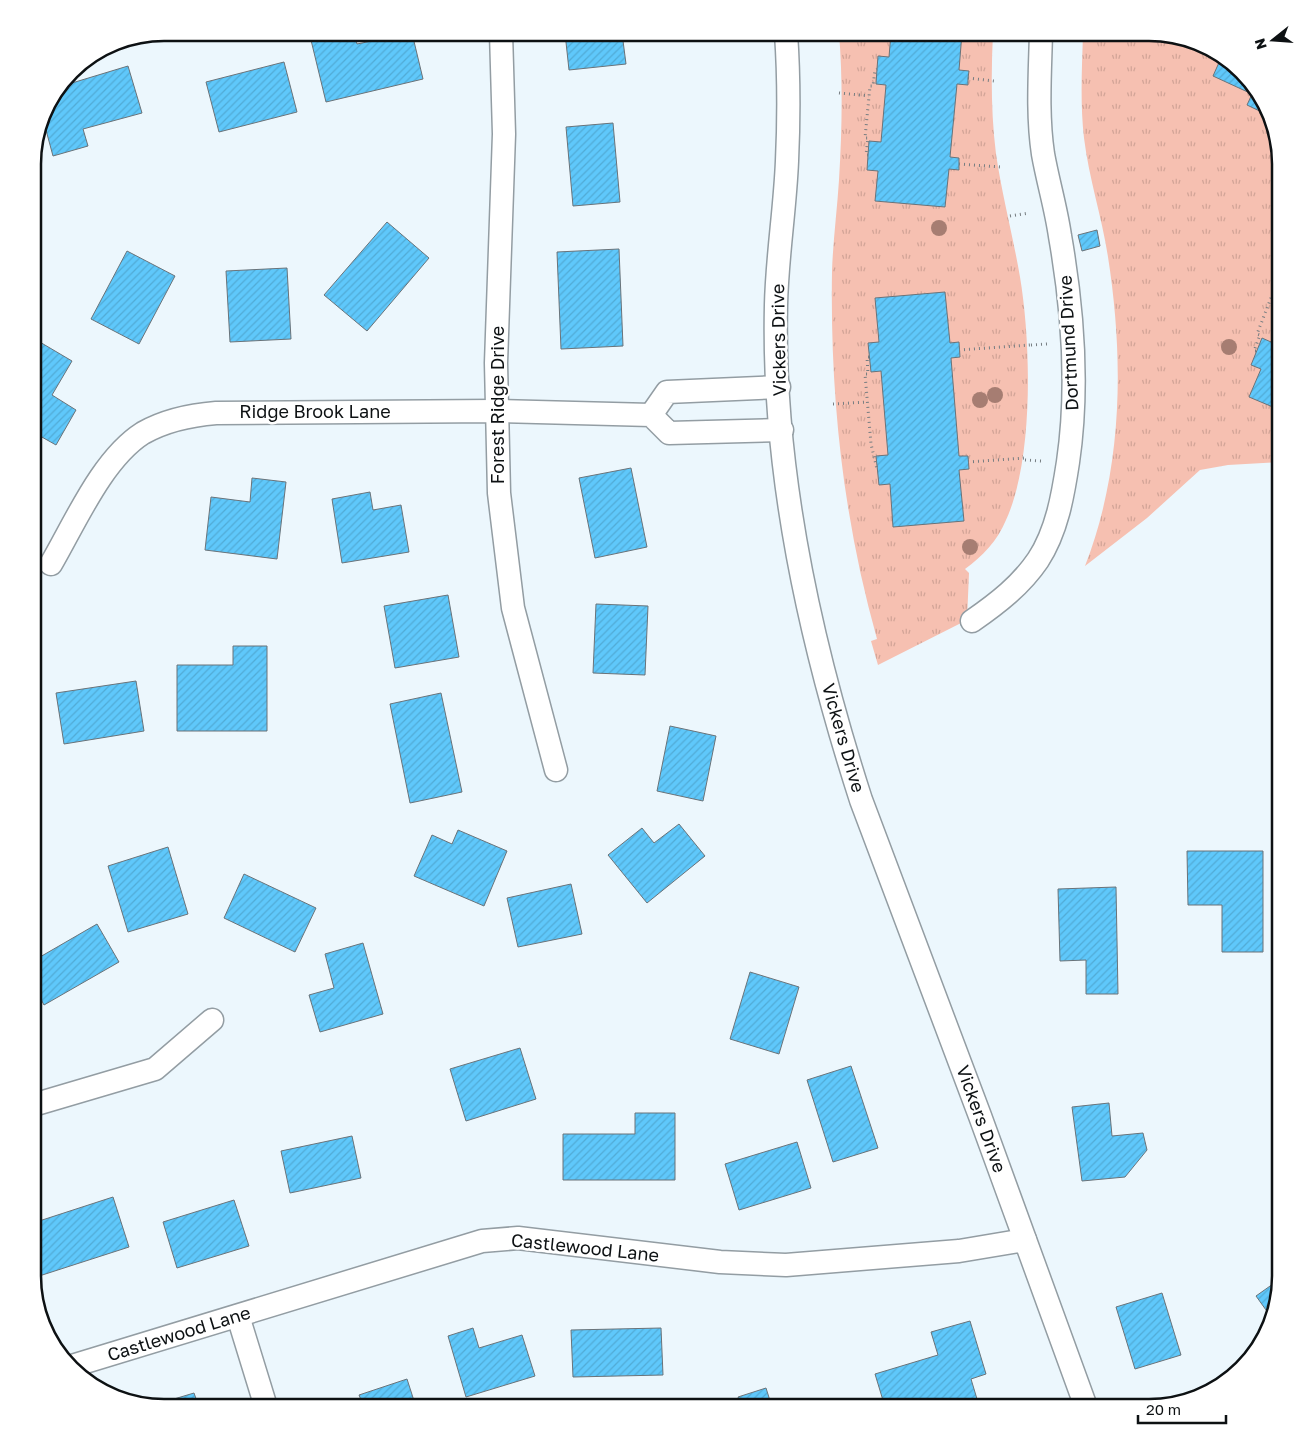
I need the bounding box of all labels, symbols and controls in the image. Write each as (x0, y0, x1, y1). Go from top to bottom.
north arrow (1248, 15, 1298, 65)
text: N (1250, 36, 1270, 52)
street label: Dortmund Drive (1053, 275, 1083, 412)
street label: Vickers Drive (766, 284, 790, 397)
street label: Forest Ridge Drive (486, 326, 508, 484)
street label: Ridge Brook Lane (239, 400, 391, 422)
street label: Vickers Drive (818, 681, 870, 795)
street label: Vickers Drive (952, 1062, 1012, 1175)
street label: Castlewood Lane (510, 1228, 660, 1266)
street label: Castlewood Lane (104, 1301, 253, 1365)
scale bar (1138, 1392, 1226, 1424)
text: 20 m (1146, 1400, 1181, 1418)

